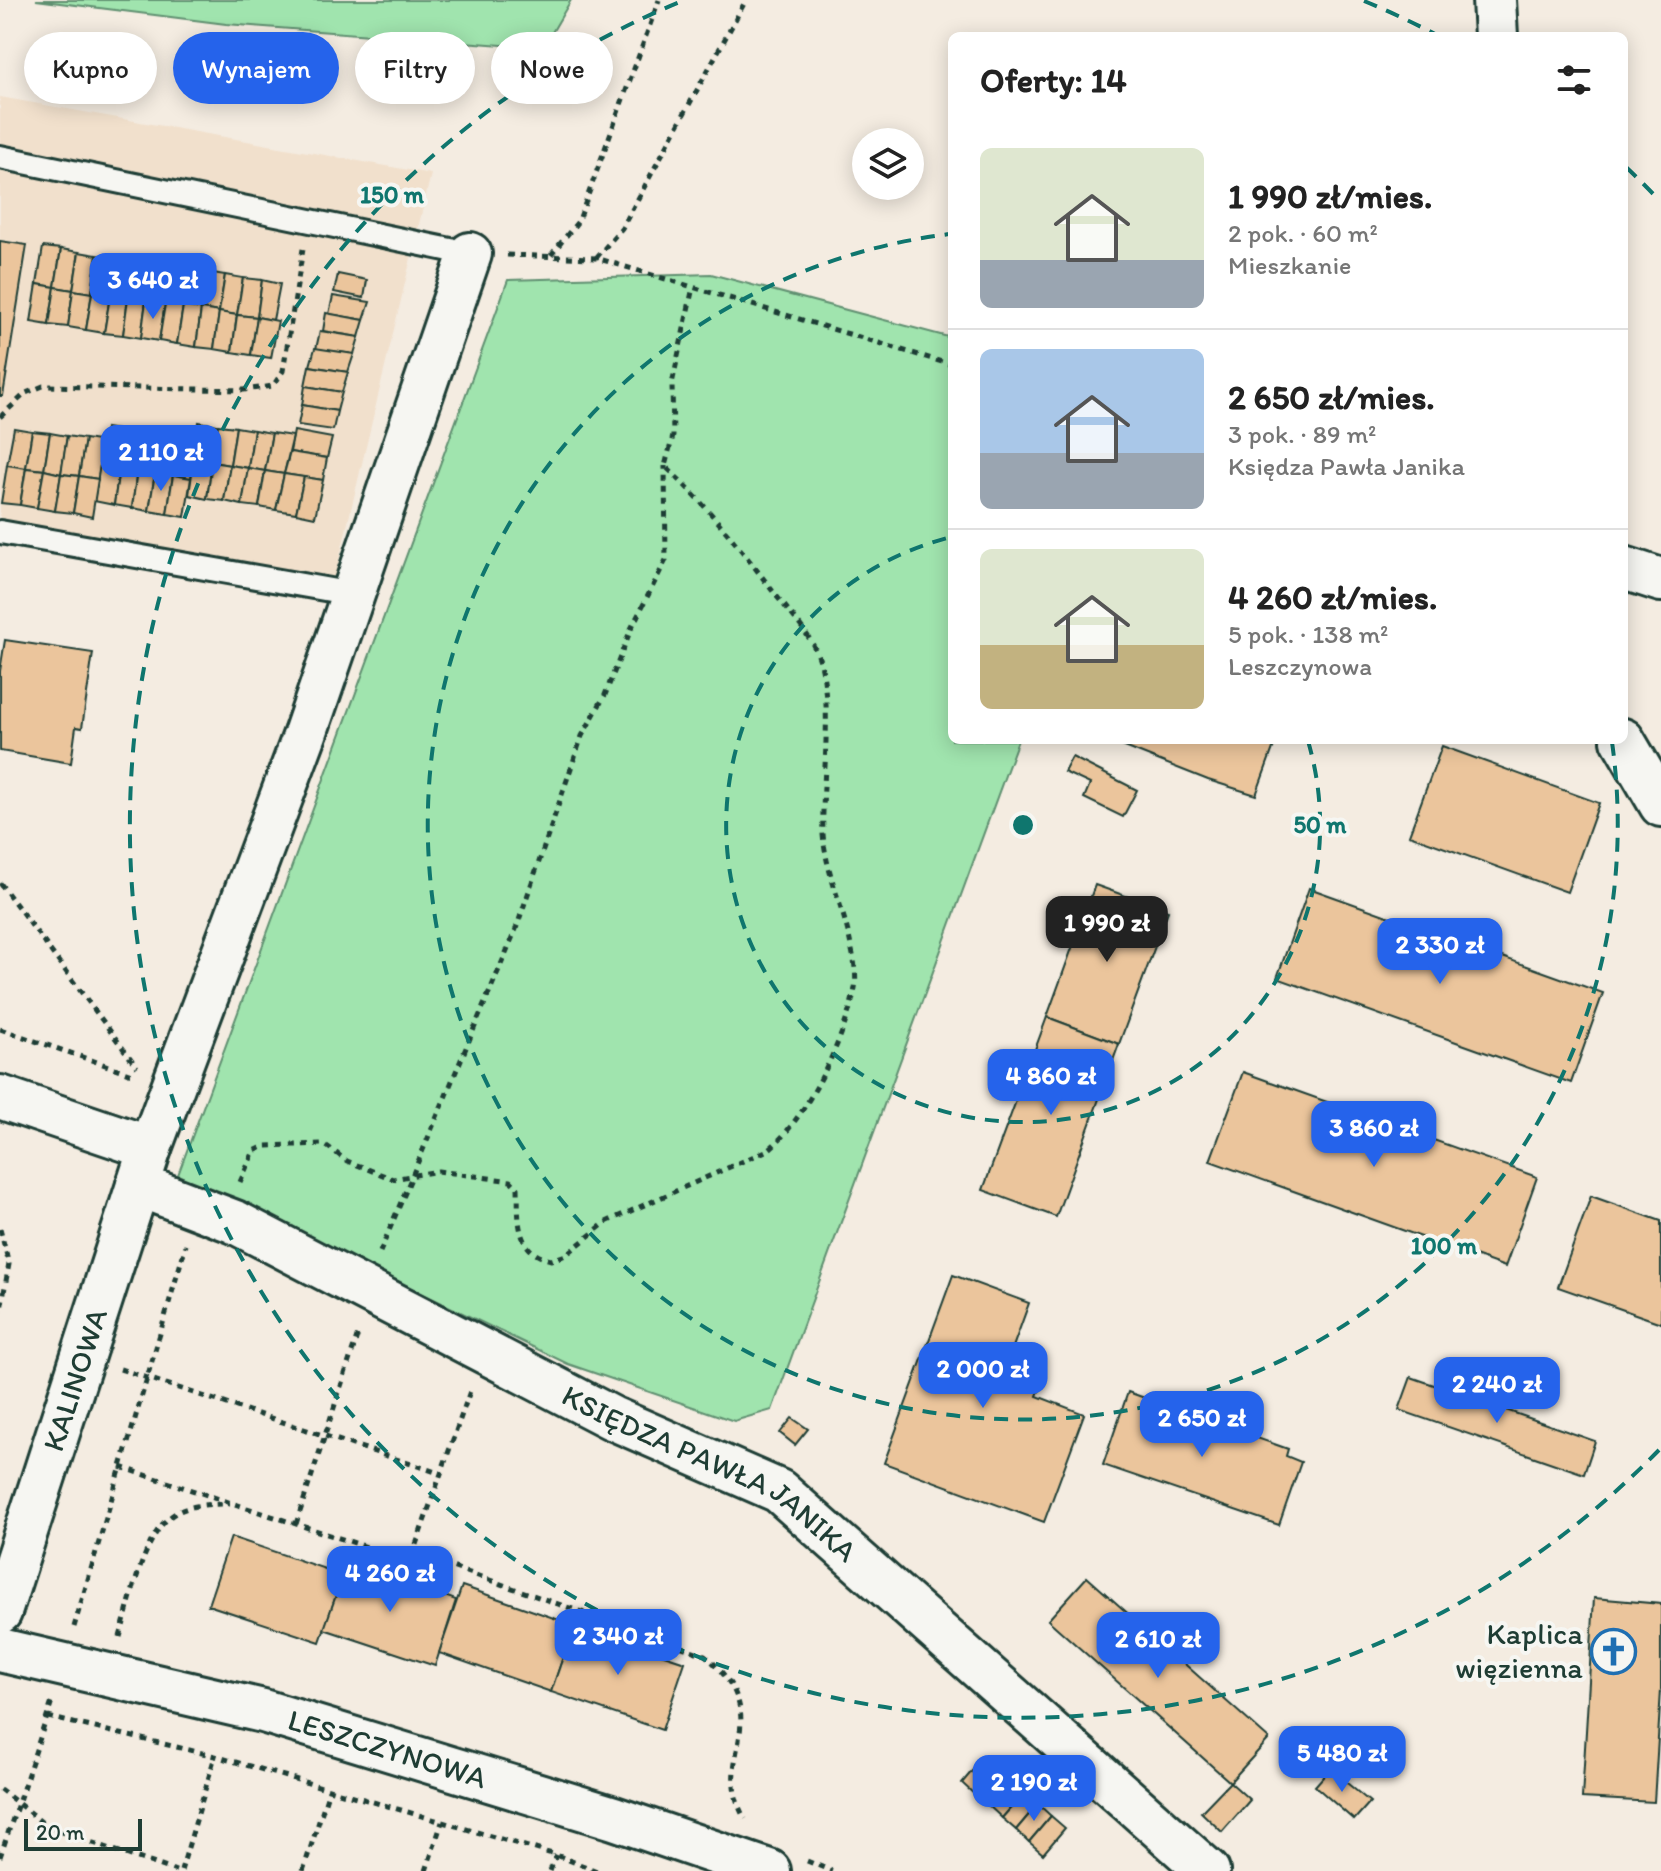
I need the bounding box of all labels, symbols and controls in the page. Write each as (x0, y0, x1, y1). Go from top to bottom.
chip: Kupno (24, 32, 157, 104)
chip: Wynajem (173, 32, 339, 104)
chip: Filtry (355, 32, 475, 104)
chip: Nowe (491, 32, 613, 104)
icon: filters (1552, 58, 1596, 102)
text: Oferty: 14 (980, 60, 1127, 101)
map controls (852, 128, 924, 200)
button: layers (852, 128, 924, 200)
text: 1 990 zł/mies. (1228, 176, 1432, 217)
text: 150 m (360, 180, 425, 209)
icon: home (1044, 180, 1140, 276)
text: 2 pok. · 60 m² (1228, 217, 1378, 249)
text: Mieszkanie (1228, 249, 1351, 281)
pin: 3 640 zł (70, 253, 236, 321)
text: 3 640 zł (108, 263, 198, 295)
text: 2 650 zł/mies. (1228, 377, 1435, 418)
icon: home (1044, 381, 1140, 477)
text: 3 pok. · 89 m² (1228, 418, 1376, 450)
pin: 2 110 zł (78, 425, 244, 493)
text: 2 110 zł (118, 435, 204, 467)
text: Księdza Pawła Janika (1228, 450, 1465, 482)
text: 4 260 zł/mies. (1228, 577, 1437, 618)
icon: home (1044, 581, 1140, 677)
text: 5 pok. · 138 m² (1228, 618, 1388, 650)
text: Leszczynowa (1228, 650, 1372, 682)
text: 50 m (1294, 810, 1347, 839)
centre of rings (1009, 811, 1037, 839)
pin: 1 990 zł (1024, 896, 1190, 964)
text: 1 990 zł (1064, 906, 1150, 938)
pin: 2 330 zł (1357, 918, 1523, 986)
text: 2 330 zł (1395, 928, 1485, 960)
pin: 4 860 zł (968, 1049, 1134, 1117)
text: 4 860 zł (1006, 1059, 1096, 1091)
pin: 3 860 zł (1291, 1101, 1457, 1169)
text: 3 860 zł (1329, 1111, 1419, 1143)
text: 100 m (1411, 1231, 1478, 1260)
street label: KALINOWA (34, 1304, 115, 1456)
pin: 2 000 zł (900, 1342, 1066, 1410)
text: 2 000 zł (937, 1352, 1029, 1384)
pin: 2 240 zł (1414, 1357, 1580, 1425)
text: 2 240 zł (1452, 1367, 1542, 1399)
street label: KSIĘDZA PAWŁA JANIKA (556, 1376, 865, 1569)
pin: 2 650 zł (1119, 1391, 1285, 1459)
text: 2 650 zł (1158, 1401, 1246, 1433)
pin: 4 260 zł (307, 1546, 473, 1614)
text: 4 260 zł (345, 1556, 435, 1588)
pin: 2 340 zł (535, 1609, 701, 1677)
pin: 2 610 zł (1075, 1612, 1241, 1680)
place label: Kaplica więzienna (1455, 1615, 1583, 1686)
text: 2 340 zł (573, 1619, 663, 1651)
text: 2 610 zł (1115, 1622, 1201, 1654)
church icon: Kaplica więzienna (1590, 1627, 1638, 1675)
street label: LESZCZYNOWA (284, 1701, 491, 1796)
pin: 5 480 zł (1259, 1726, 1425, 1794)
text: 5 480 zł (1297, 1736, 1387, 1768)
pin: 2 190 zł (951, 1755, 1117, 1823)
text: 2 190 zł (991, 1765, 1077, 1797)
scale bar (24, 1815, 142, 1851)
text: 20 m (36, 1819, 85, 1846)

